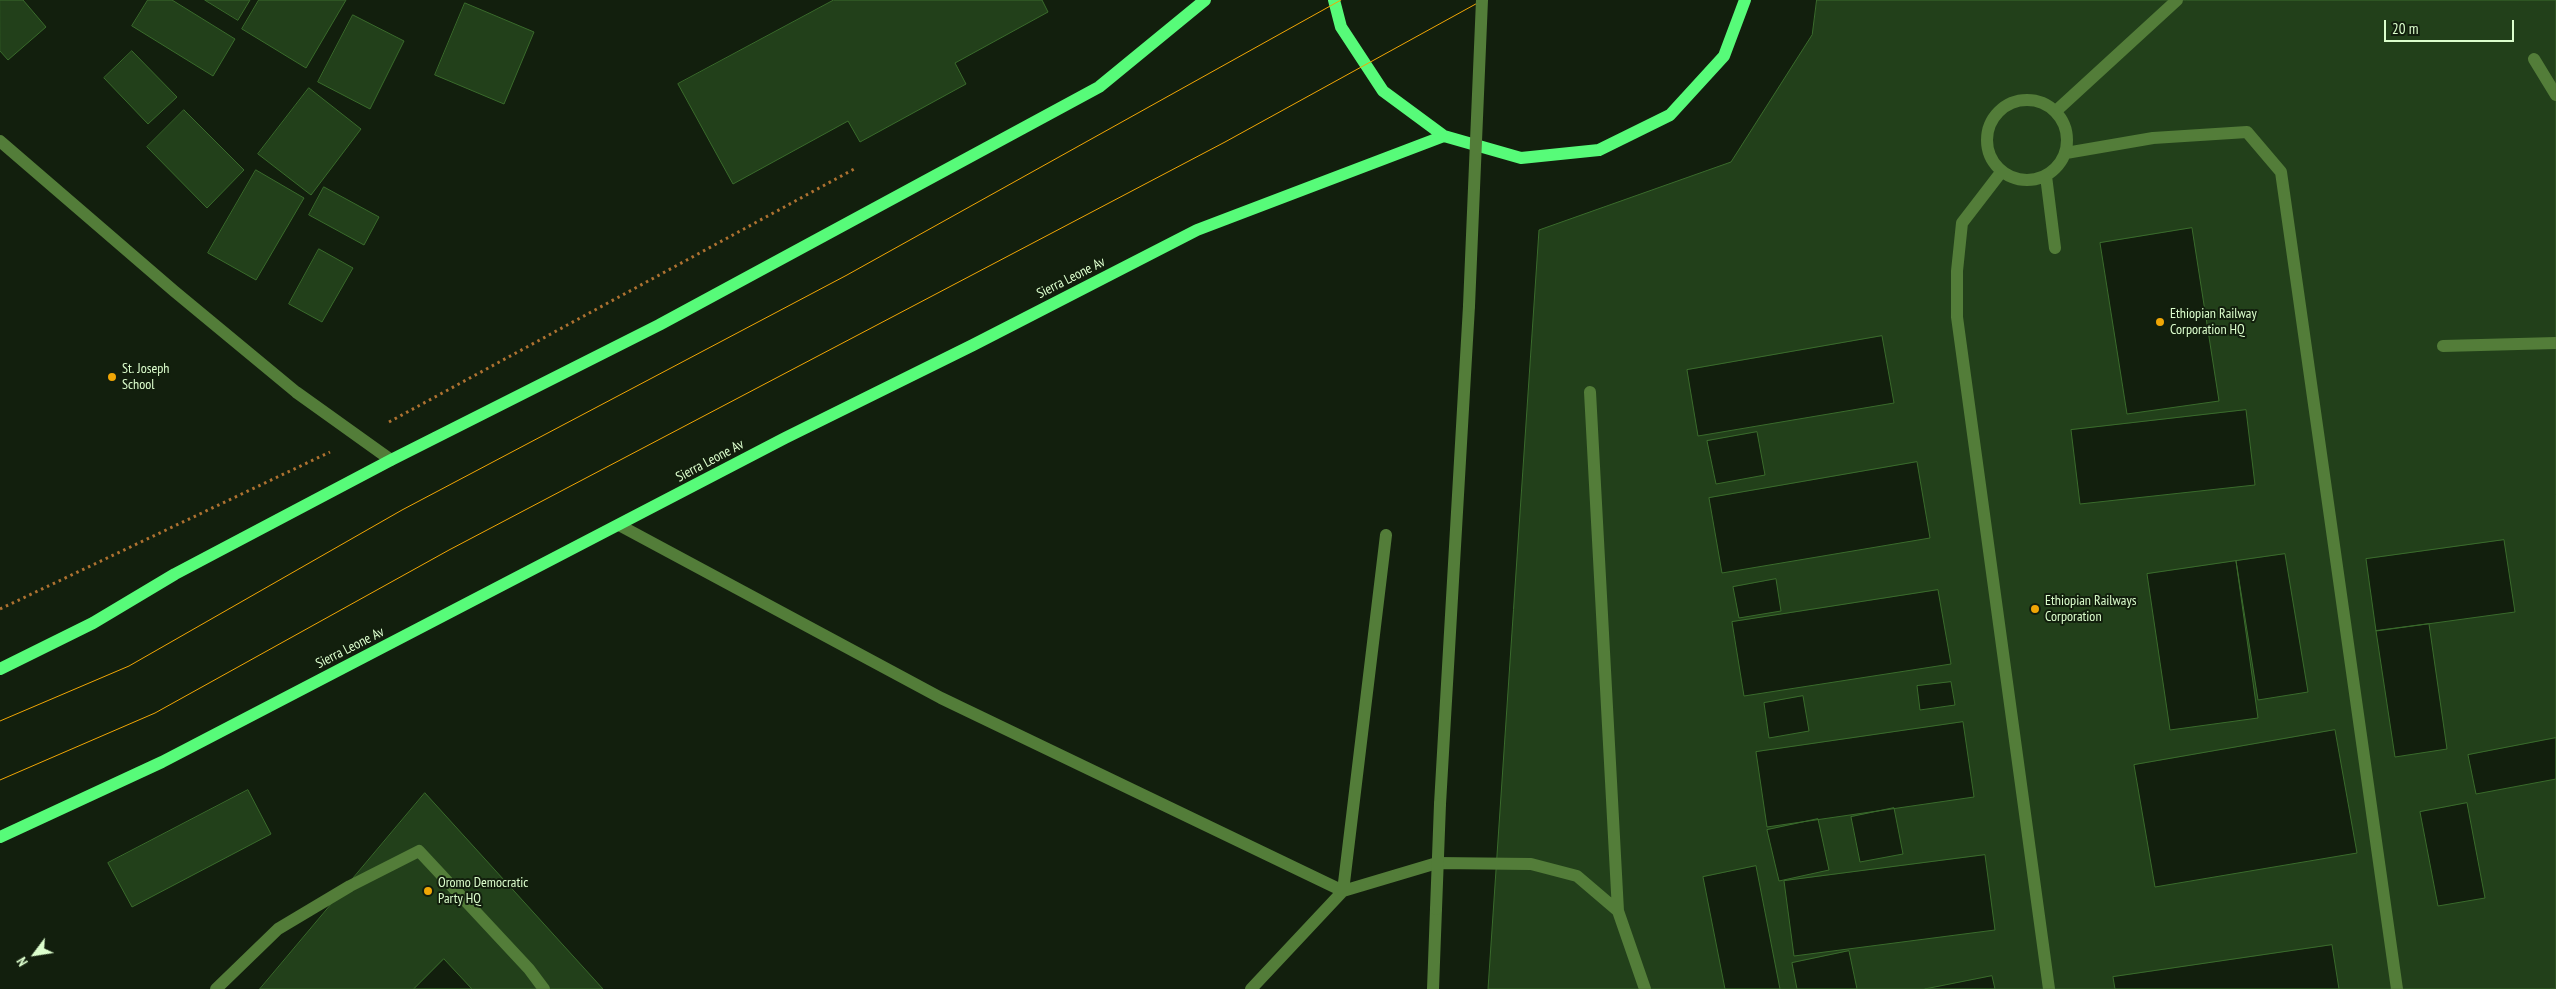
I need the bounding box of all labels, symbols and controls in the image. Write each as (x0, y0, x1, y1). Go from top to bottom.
scale bar (2386, 10, 2516, 42)
text: 20 m (2392, 19, 2418, 38)
street label: Sierra Leone Av (1034, 254, 1108, 302)
place label: Ethiopian Railway Corporation HQ (2170, 306, 2257, 338)
marker: Ethiopian Railway Corporation HQ (2154, 316, 2166, 328)
place label: St. Joseph School (122, 361, 169, 394)
marker: St. Joseph School (106, 371, 118, 383)
street label: Sierra Leone Av (673, 436, 747, 486)
place label: Ethiopian Railways Corporation (2045, 593, 2136, 626)
marker: Ethiopian Railways Corporation (2029, 603, 2041, 615)
street label: Sierra Leone Av (313, 624, 387, 672)
place label: Oromo Democratic Party HQ (438, 875, 528, 908)
marker: Oromo Democratic Party HQ (422, 885, 434, 897)
north arrow (10, 929, 60, 979)
text: N (12, 954, 32, 970)

